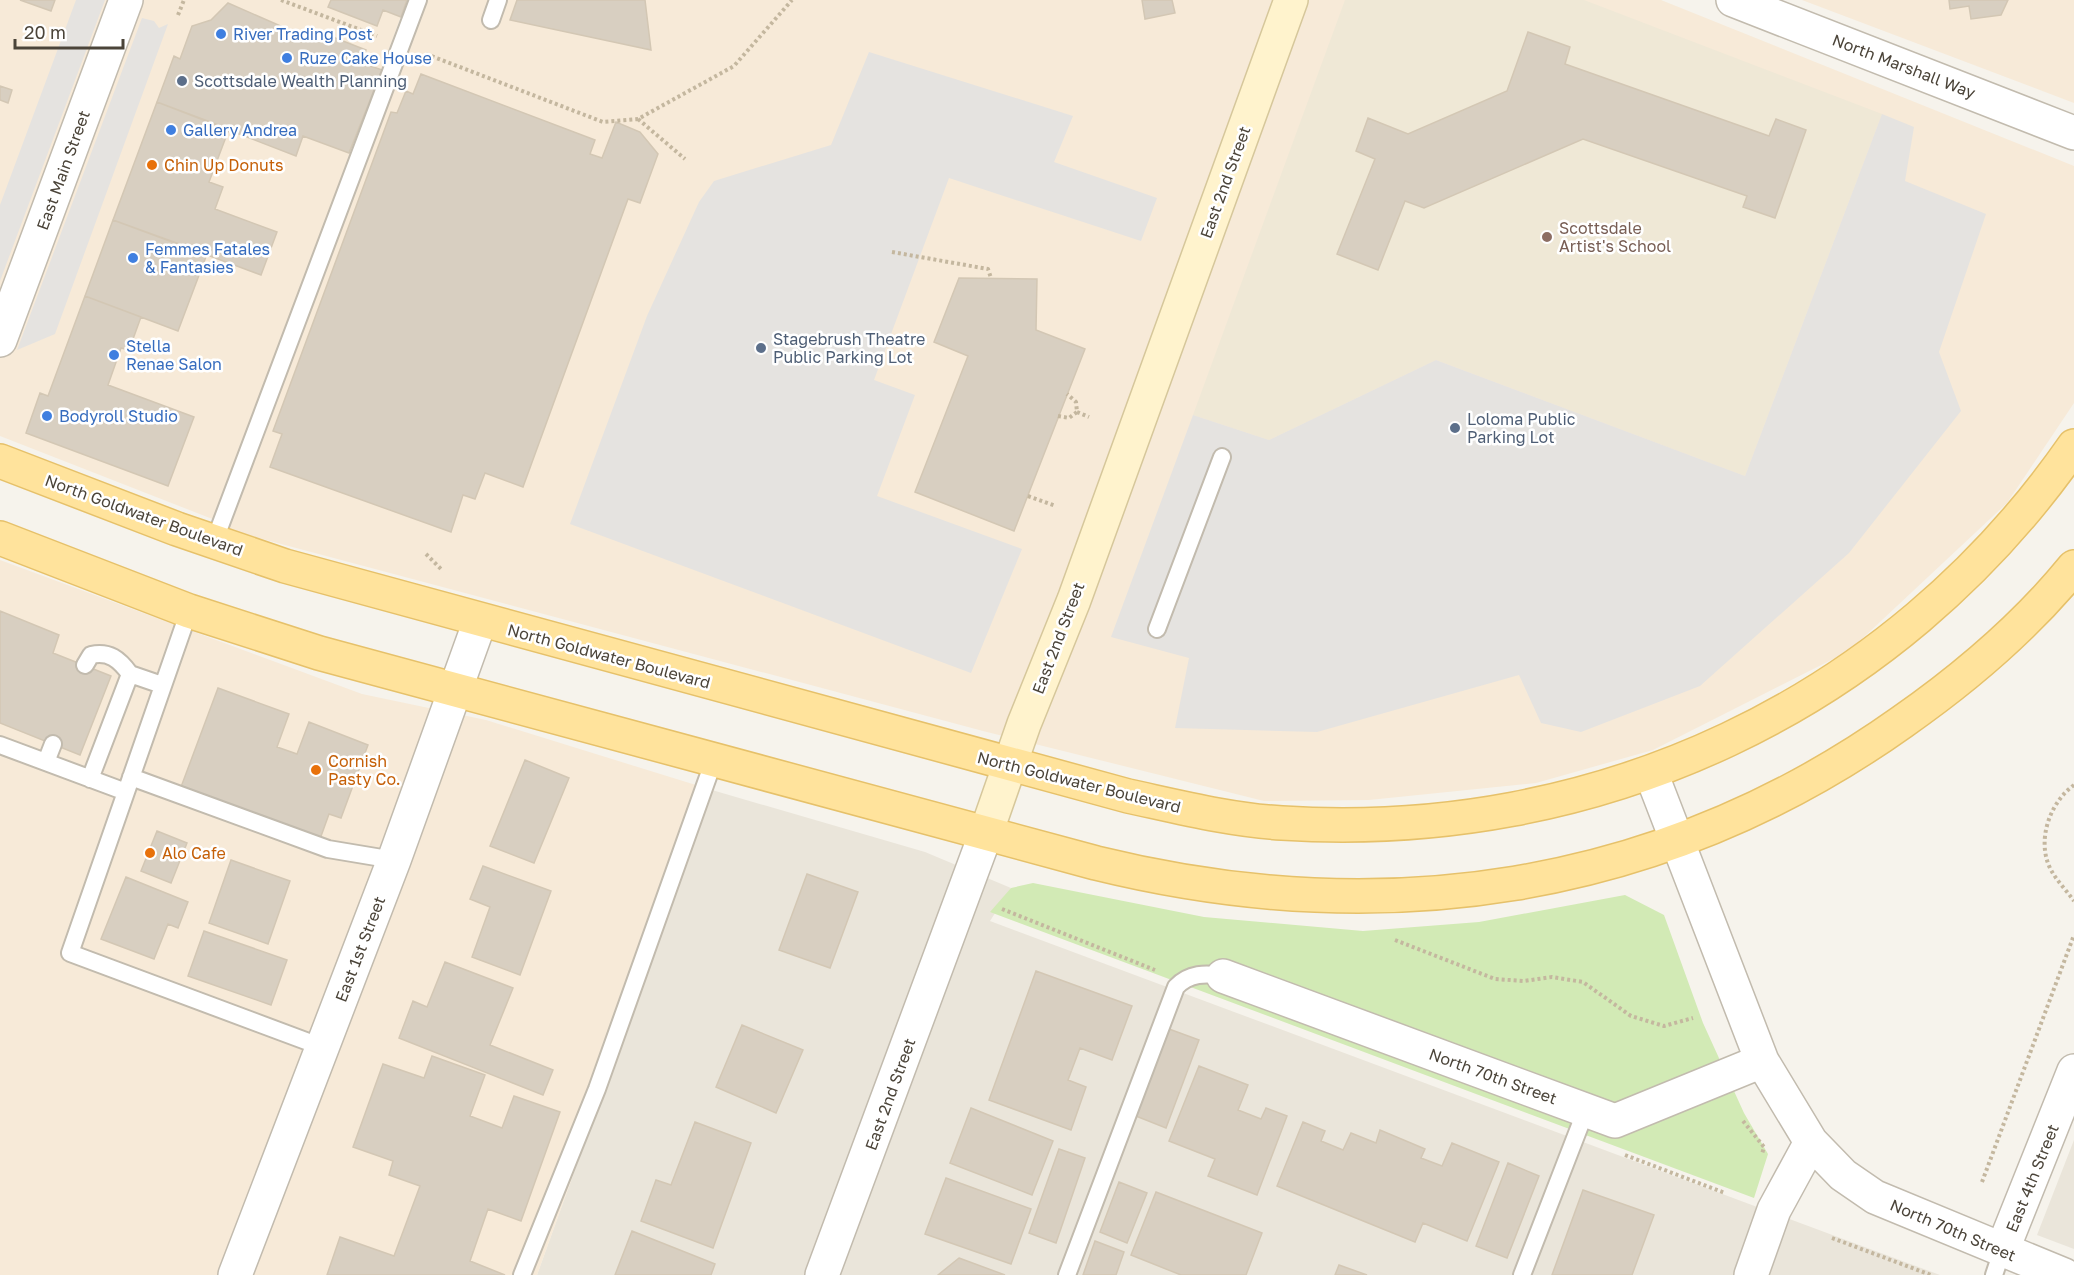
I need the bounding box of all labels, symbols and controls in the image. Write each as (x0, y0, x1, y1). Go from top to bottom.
scale bar (15, 12, 123, 50)
text: 20 m (24, 21, 66, 43)
place label: River Trading Post (233, 24, 373, 44)
marker: River Trading Post (214, 27, 228, 41)
street label: North Marshall Way (1830, 29, 1978, 103)
place label: Ruze Cake House (299, 48, 432, 68)
marker: Ruze Cake House (280, 51, 294, 65)
place label: Scottsdale Wealth Planning (194, 71, 407, 91)
marker: Scottsdale Wealth Planning (175, 74, 189, 88)
street label: East Main Street (32, 107, 94, 233)
place label: Gallery Andrea (183, 120, 297, 140)
marker: Gallery Andrea (164, 123, 178, 137)
street label: East 2nd Street (1195, 123, 1255, 241)
place label: Chin Up Donuts (164, 155, 284, 175)
marker: Chin Up Donuts (145, 158, 159, 172)
place label: Scottsdale Artist's School (1559, 218, 1671, 256)
marker: Scottsdale Artist's School (1540, 230, 1554, 244)
place label: Femmes Fatales & Fantasies (145, 239, 270, 277)
marker: Femmes Fatales & Fantasies (126, 251, 140, 265)
place label: Stagebrush Theatre Public Parking Lot (773, 329, 925, 367)
place label: Stella Renae Salon (126, 336, 222, 374)
marker: Stagebrush Theatre Public Parking Lot (754, 341, 768, 355)
marker: Stella Renae Salon (107, 348, 121, 362)
place label: Bodyroll Studio (59, 406, 178, 426)
marker: Bodyroll Studio (40, 409, 54, 423)
place label: Loloma Public Parking Lot (1467, 409, 1576, 447)
marker: Loloma Public Parking Lot (1448, 421, 1462, 435)
street label: North Goldwater Boulevard (42, 470, 246, 560)
street label: East 2nd Street (1028, 579, 1088, 697)
street label: North Goldwater Boulevard (505, 619, 713, 693)
street label: North Goldwater Boulevard (975, 747, 1183, 817)
place label: Cornish Pasty Co. (328, 751, 400, 789)
marker: Cornish Pasty Co. (309, 763, 323, 777)
place label: Alo Cafe (162, 843, 226, 863)
marker: Alo Cafe (143, 846, 157, 860)
street label: East 1st Street (331, 893, 389, 1005)
street label: East 2nd Street (860, 1035, 920, 1153)
street label: North 70th Street (1426, 1044, 1560, 1108)
street label: East 4th Street (2001, 1121, 2063, 1235)
street label: North 70th Street (1887, 1195, 2019, 1265)

